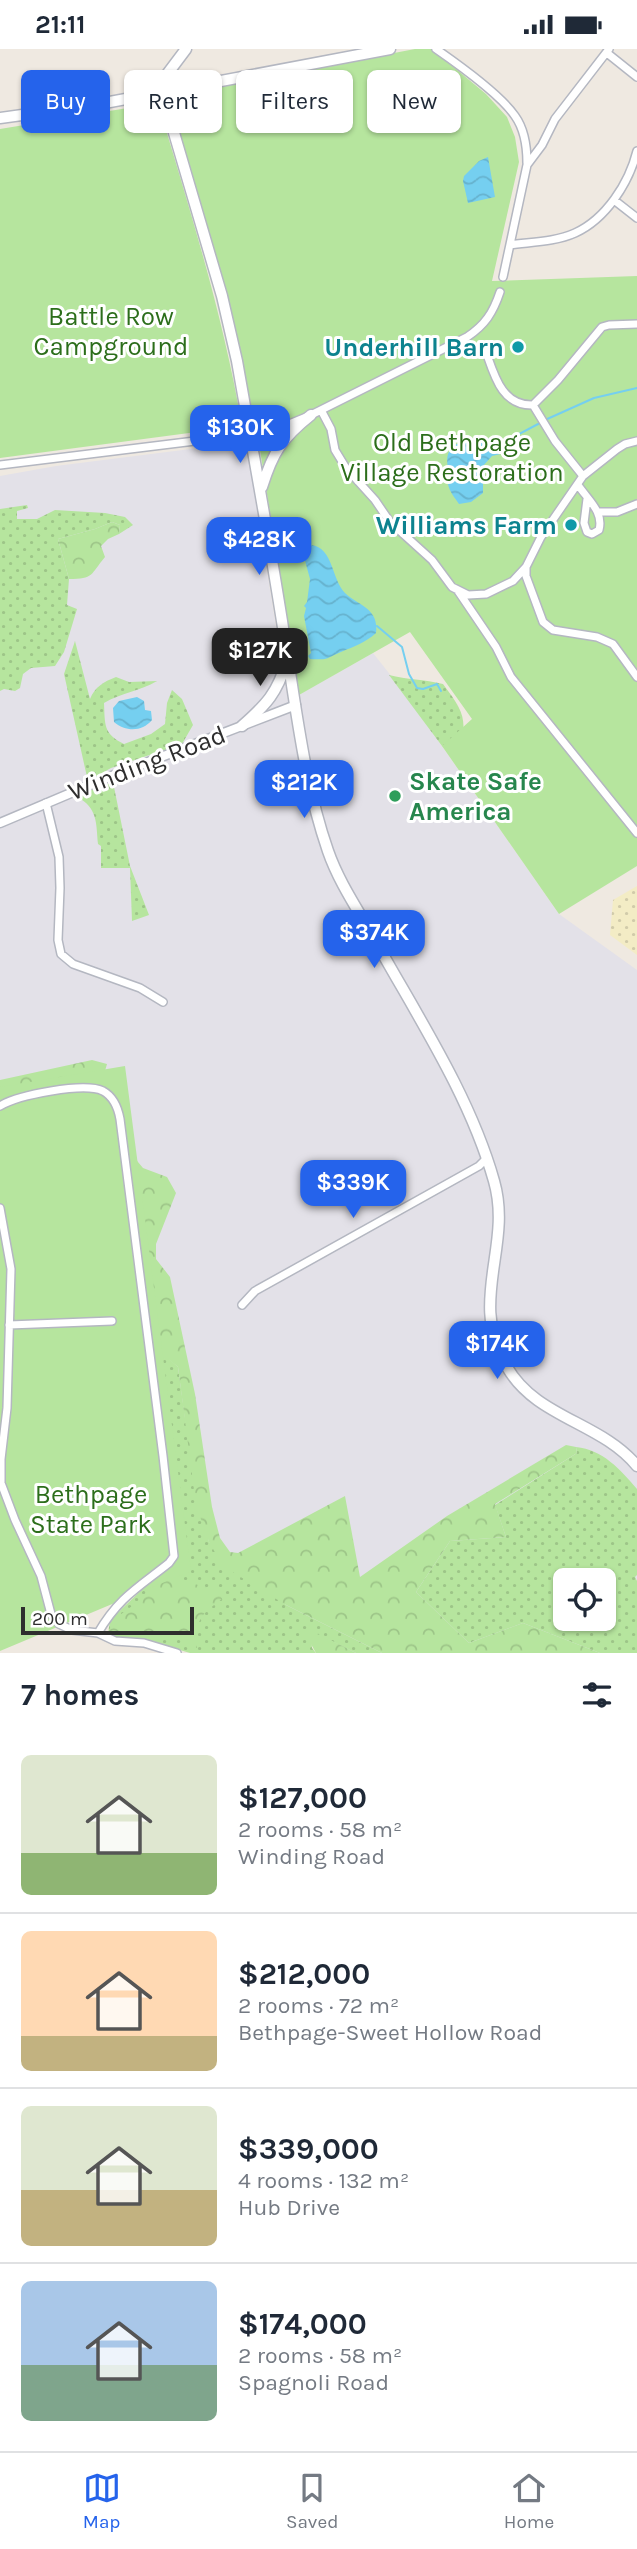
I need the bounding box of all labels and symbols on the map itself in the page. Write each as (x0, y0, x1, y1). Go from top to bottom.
park label: Battle Row Campground (34, 301, 188, 362)
place label: Underhill Barn (324, 332, 504, 363)
marker: Underhill Barn (510, 339, 526, 355)
pin: $130K (191, 405, 289, 465)
park label: Old Bethpage Village Restoration (340, 427, 564, 488)
place label: Williams Farm (376, 510, 557, 541)
pin: $428K (210, 517, 308, 577)
marker: Williams Farm (563, 517, 579, 533)
pin: $127K (211, 629, 309, 688)
street label: Winding Road (64, 719, 230, 807)
pin: $212K (255, 761, 353, 820)
place label: Skate Safe America (409, 766, 542, 827)
marker: Skate Safe America (387, 788, 403, 804)
pin: $374K (325, 911, 423, 970)
pin: $339K (304, 1161, 402, 1220)
pin: $174K (448, 1321, 546, 1381)
park label: Bethpage State Park (30, 1479, 152, 1540)
scale bar (21, 1604, 194, 1636)

